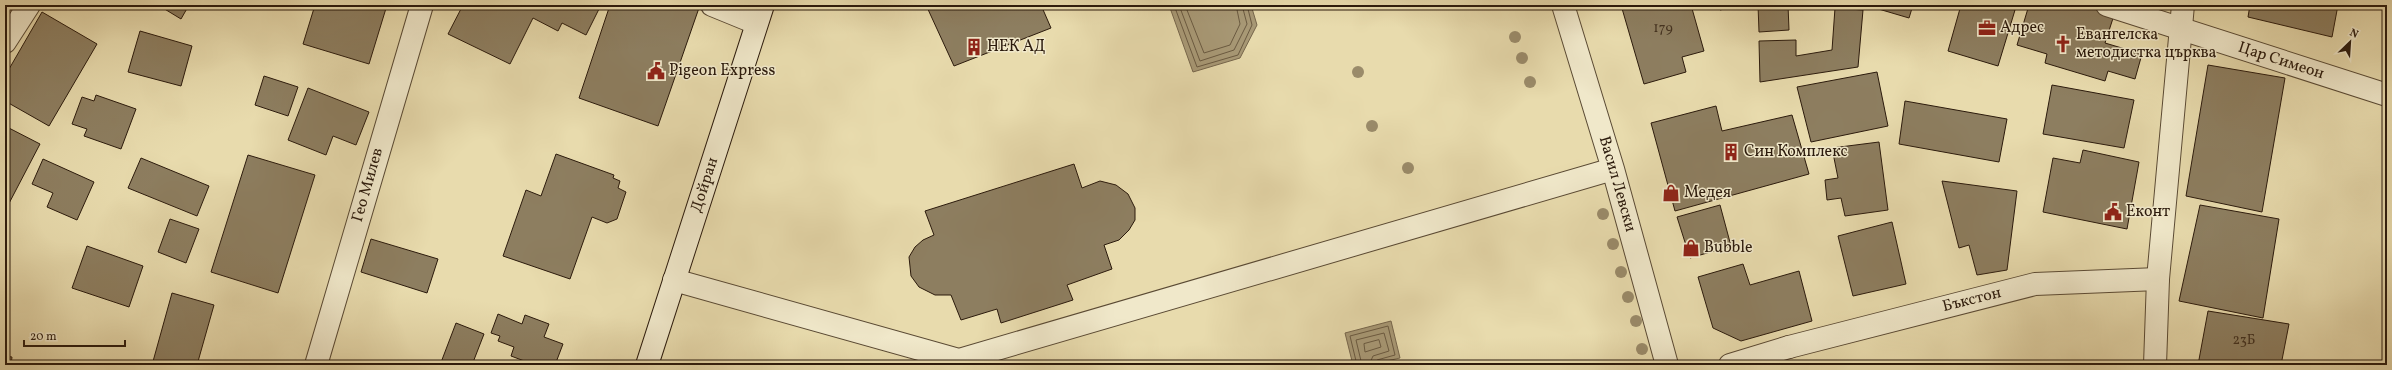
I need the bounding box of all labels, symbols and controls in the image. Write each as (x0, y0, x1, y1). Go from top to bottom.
place label: Адрес (2000, 17, 2044, 39)
office icon: Адрес (1977, 18, 1997, 38)
house number: 179 (1653, 19, 1673, 38)
north arrow (2330, 22, 2370, 62)
place label: Евангелска методистка църква (2076, 24, 2217, 64)
text: N (2347, 26, 2360, 43)
church icon: Евангелска методистка църква (2053, 34, 2073, 54)
place label: НЕК АД (987, 36, 1046, 58)
building icon: НЕК АД (964, 37, 984, 57)
street label: Цар Симеон (2235, 37, 2327, 85)
place label: Pigeon Express (669, 60, 775, 82)
public building icon: Pigeon Express (646, 61, 666, 81)
street label: Васил Левски (1593, 134, 1641, 235)
place label: Син Комплекс (1744, 141, 1848, 163)
building icon: Син Комплекс (1721, 142, 1741, 162)
street label: Гео Милев (347, 145, 389, 225)
street label: Дойран (686, 154, 724, 215)
place label: Медея (1684, 182, 1731, 204)
shop icon: Медея (1661, 183, 1681, 203)
place label: Еконт (2126, 201, 2170, 223)
public building icon: Еконт (2103, 202, 2123, 222)
place label: Bubble (1704, 237, 1753, 259)
shop icon: Bubble (1681, 238, 1701, 258)
street label: Бъкстон (1940, 282, 2004, 318)
scale bar (24, 322, 125, 348)
text: 20 m (30, 329, 57, 345)
house number: 23Б (2233, 331, 2255, 350)

